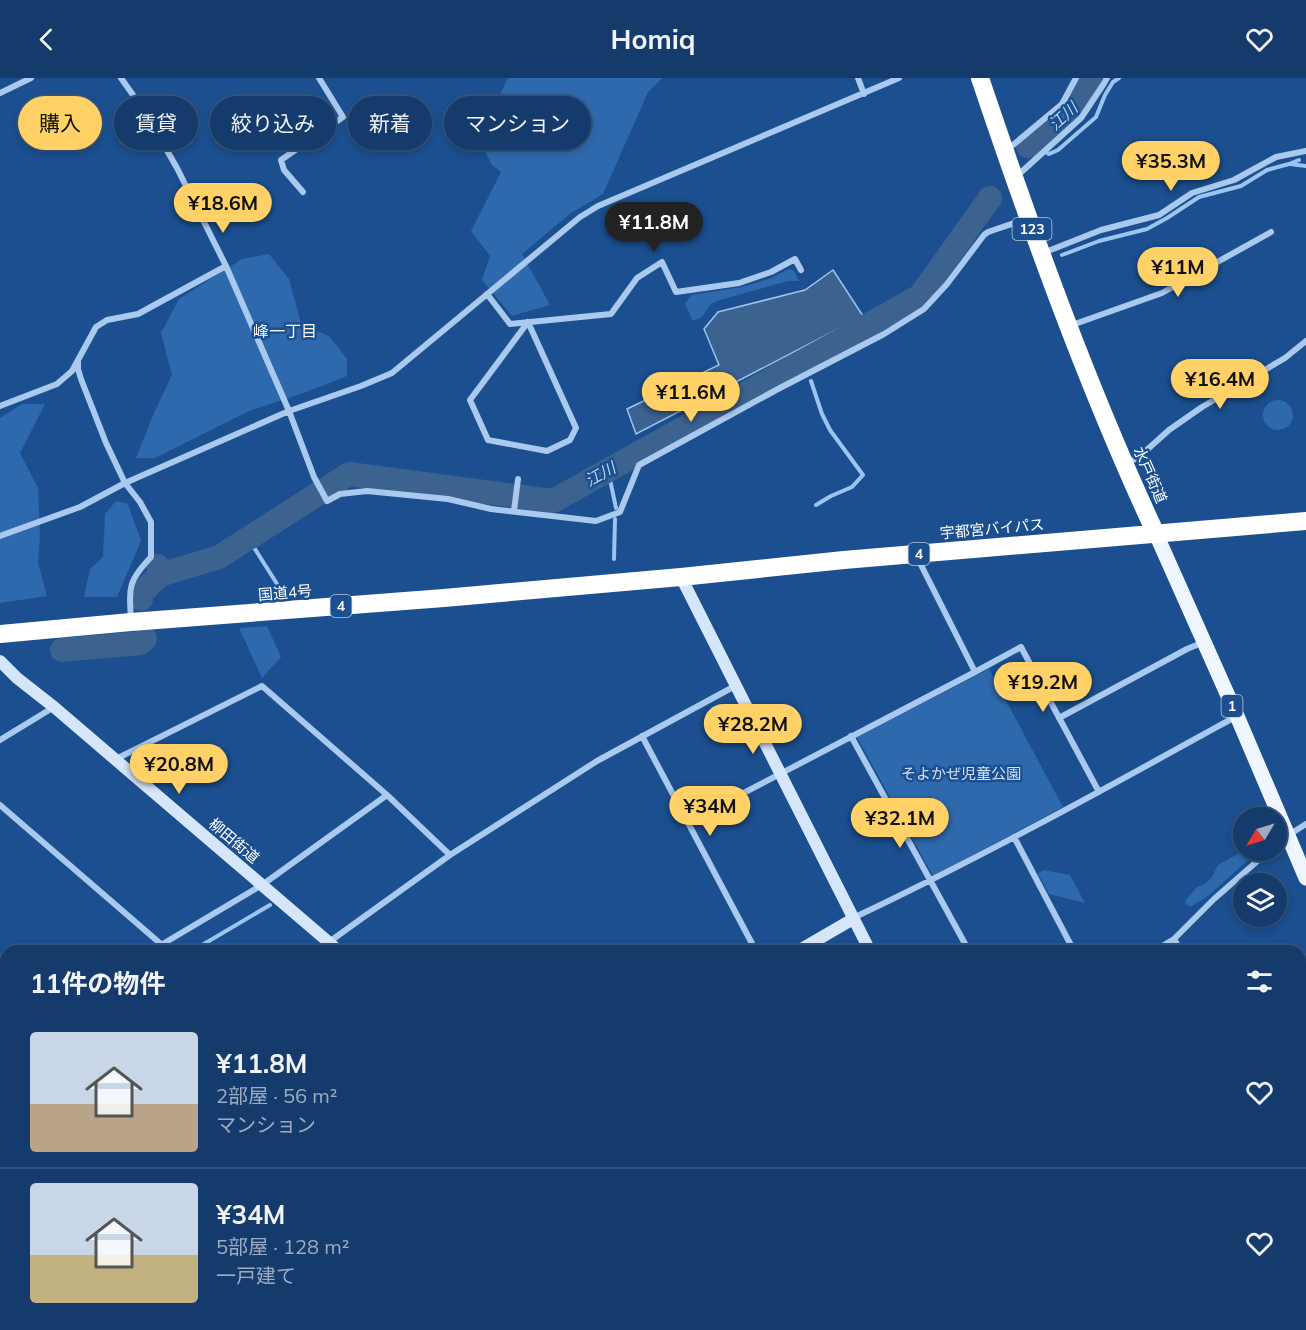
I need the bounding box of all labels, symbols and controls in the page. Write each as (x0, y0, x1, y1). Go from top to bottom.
text: Homiq (611, 22, 695, 56)
icon: back (30, 23, 63, 56)
icon: heart (1243, 23, 1276, 56)
chip: 購入 (18, 96, 102, 150)
chip: 賃貸 (114, 96, 198, 150)
chip: 絞り込み (210, 96, 336, 150)
chip: 新着 (348, 96, 432, 150)
chip: マンション (444, 96, 591, 150)
water label: 江川 (1044, 97, 1083, 134)
pin: ¥35.3M (1122, 141, 1220, 192)
text: ¥35.3M (1136, 148, 1206, 173)
pin: ¥18.6M (174, 183, 272, 234)
text: ¥18.6M (188, 190, 258, 215)
pin: ¥11.8M (605, 202, 703, 253)
text: ¥11.8M (619, 209, 689, 234)
road number: 123 (1012, 218, 1052, 240)
pin: ¥11M (1142, 247, 1214, 298)
text: ¥11M (1151, 254, 1205, 279)
district label: 峰一丁目 (253, 321, 317, 341)
pin: ¥16.4M (1171, 359, 1269, 410)
text: ¥16.4M (1185, 366, 1255, 391)
pin: ¥11.6M (642, 372, 740, 423)
text: ¥11.6M (656, 379, 726, 404)
street label: 水戸街道 (1130, 444, 1171, 506)
water label: 江川 (581, 457, 621, 491)
street label: 宇都宮バイパス (939, 514, 1045, 543)
road number: 4 (908, 543, 930, 565)
street label: 国道4号 (257, 581, 313, 604)
road number: 4 (330, 595, 352, 617)
pin: ¥19.2M (994, 662, 1092, 713)
text: ¥19.2M (1008, 669, 1078, 694)
road number: 1 (1222, 695, 1242, 717)
pin: ¥28.2M (704, 704, 802, 755)
text: ¥28.2M (718, 711, 788, 736)
pin: ¥20.8M (130, 744, 228, 795)
text: ¥20.8M (144, 751, 214, 776)
park label: そよかぜ児童公園 (901, 764, 1021, 783)
pin: ¥34M (674, 786, 746, 837)
text: ¥34M (683, 793, 737, 818)
pin: ¥32.1M (851, 798, 949, 849)
text: ¥32.1M (865, 805, 935, 830)
north arrow (1233, 807, 1287, 861)
map controls (1233, 807, 1287, 927)
street label: 柳田街道 (205, 814, 263, 867)
button: layers (1233, 873, 1287, 927)
icon: filters (1243, 965, 1276, 998)
text: 11件の物件 (30, 967, 165, 1000)
text: ¥11.8M (216, 1047, 307, 1080)
icon: home (78, 1056, 150, 1128)
icon: heart (1243, 1076, 1276, 1109)
text: 2部屋 · 56 m² (216, 1083, 337, 1108)
text: マンション (216, 1112, 316, 1137)
text: ¥34M (216, 1198, 285, 1231)
icon: home (78, 1207, 150, 1279)
icon: heart (1243, 1227, 1276, 1260)
text: 5部屋 · 128 m² (216, 1234, 349, 1259)
text: 一戸建て (216, 1263, 296, 1288)

